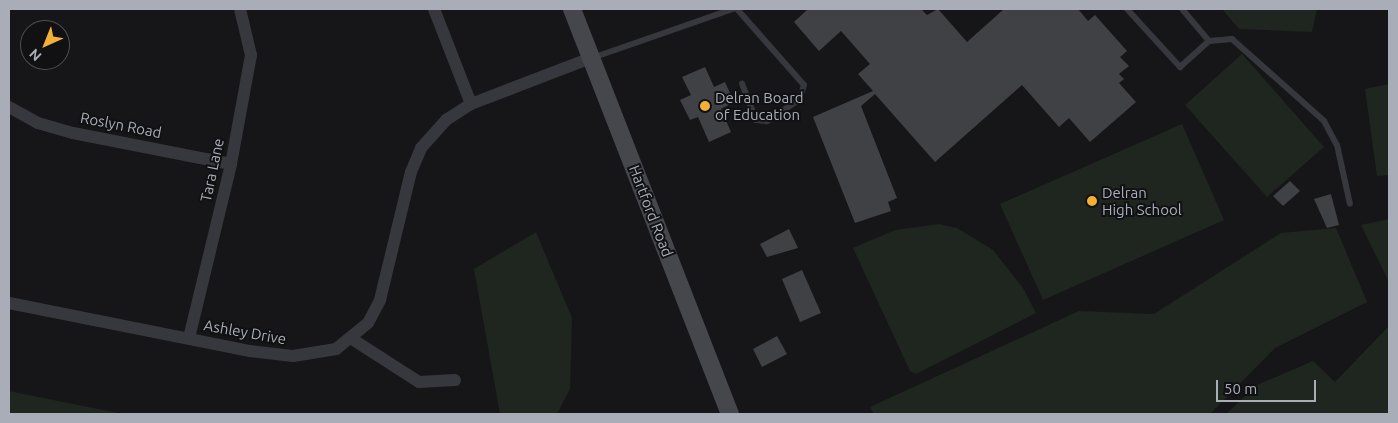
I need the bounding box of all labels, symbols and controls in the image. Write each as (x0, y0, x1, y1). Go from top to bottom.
north arrow (20, 20, 70, 70)
text: N (26, 46, 45, 64)
place label: Delran Board of Education (715, 88, 804, 123)
marker: Delran Board of Education (699, 100, 711, 112)
street label: Roslyn Road (79, 108, 163, 142)
street label: Tara Lane (196, 137, 228, 203)
street label: Hartford Road (625, 163, 677, 259)
place label: Delran High School (1102, 183, 1182, 218)
marker: Delran High School (1086, 195, 1098, 207)
street label: Ashley Drive (202, 316, 288, 348)
scale bar (1218, 370, 1318, 402)
text: 50 m (1224, 380, 1257, 397)

